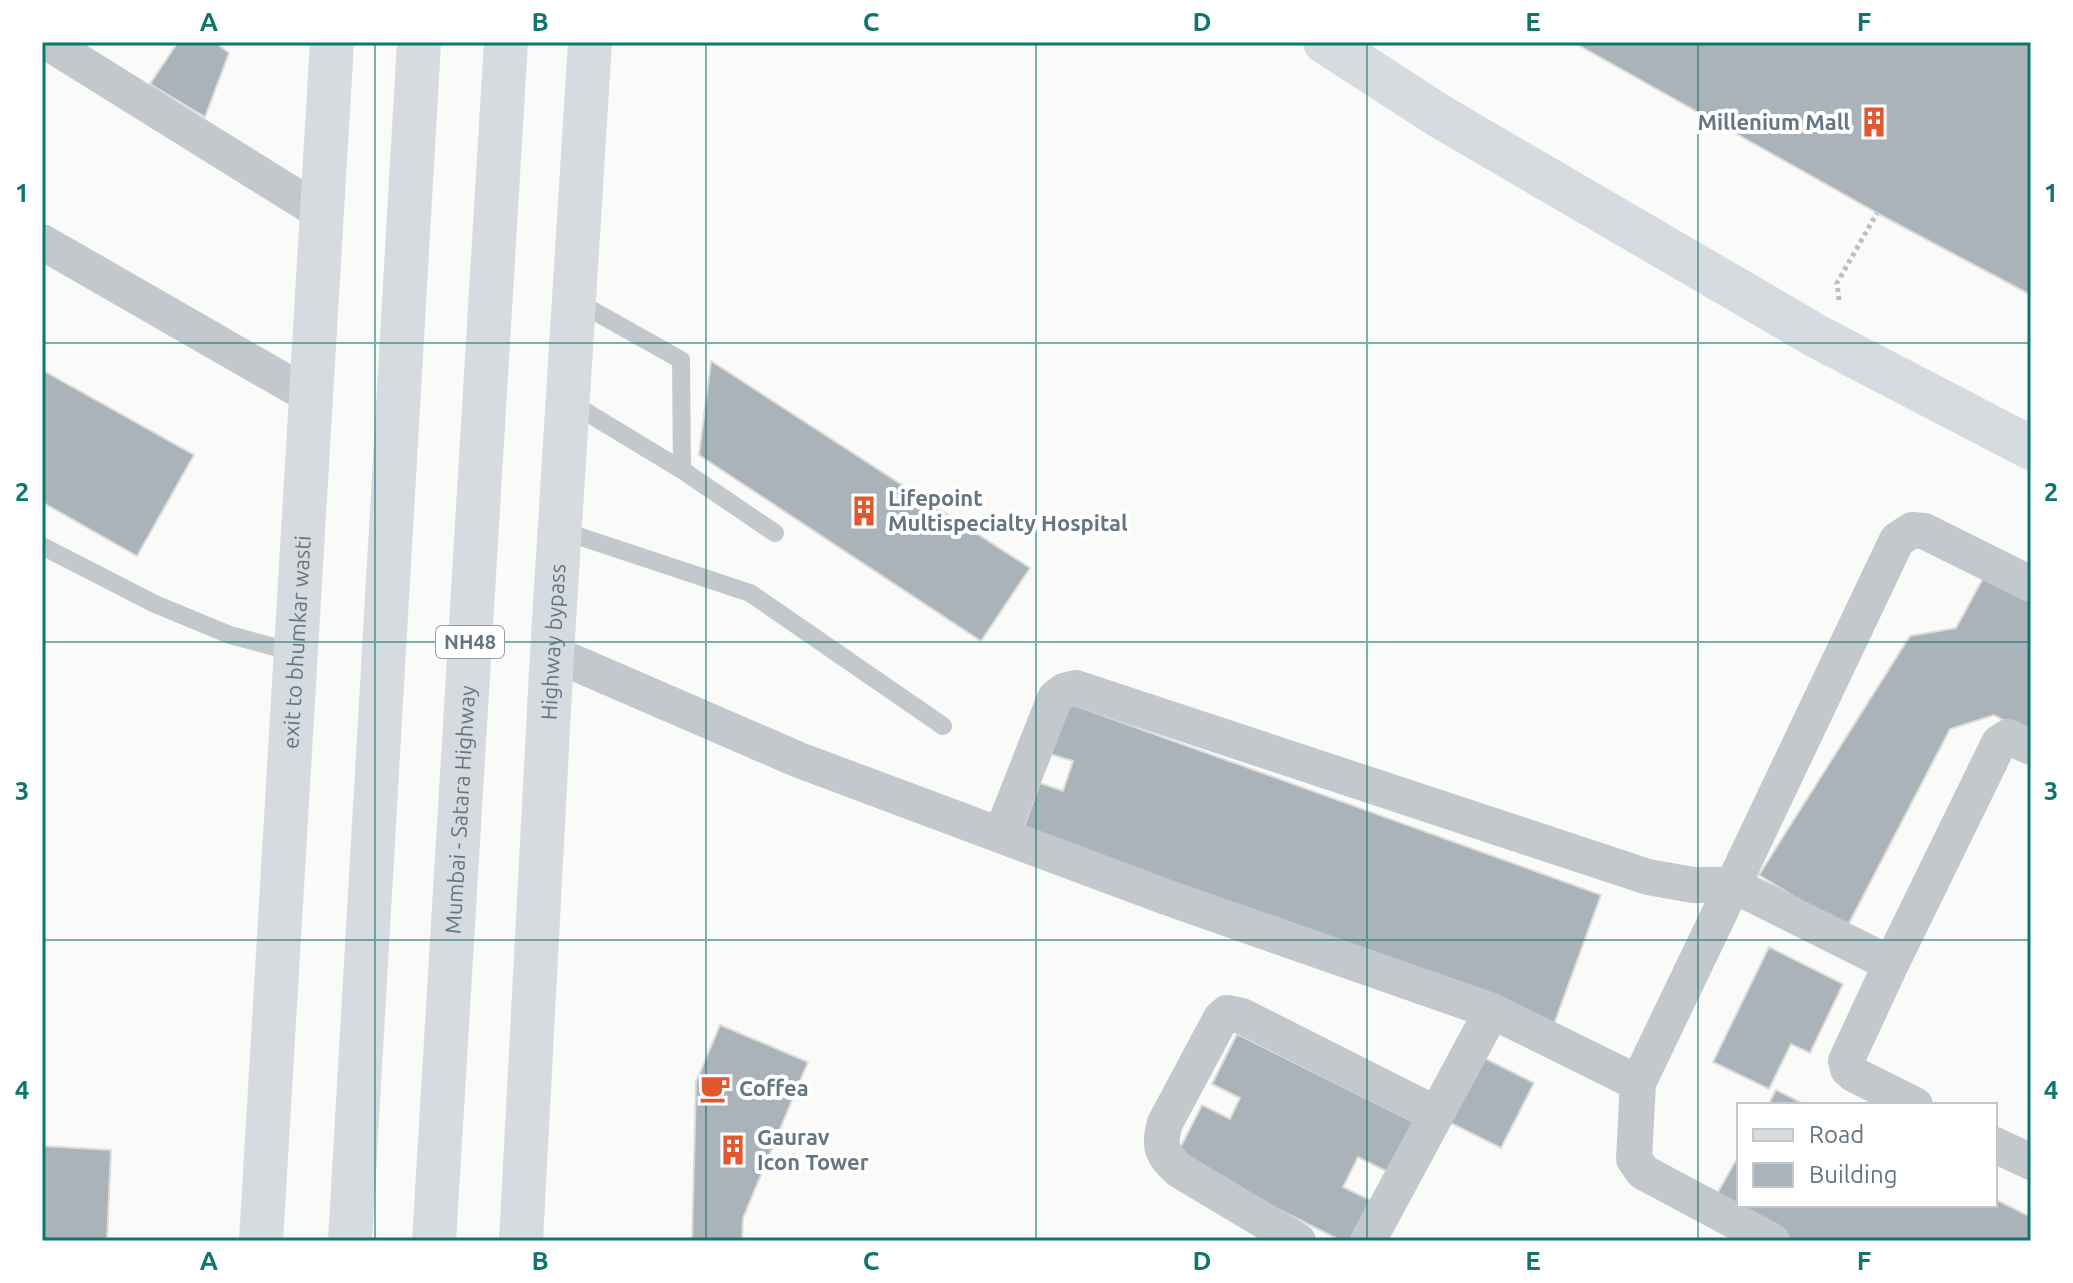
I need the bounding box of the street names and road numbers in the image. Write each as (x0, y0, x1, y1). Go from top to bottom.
street label: exit to bhumkar wasti (277, 535, 315, 749)
street label: Highway bypass (535, 563, 570, 721)
road number: NH48 (436, 626, 504, 658)
street label: Mumbai - Satara Highway (439, 684, 479, 935)

